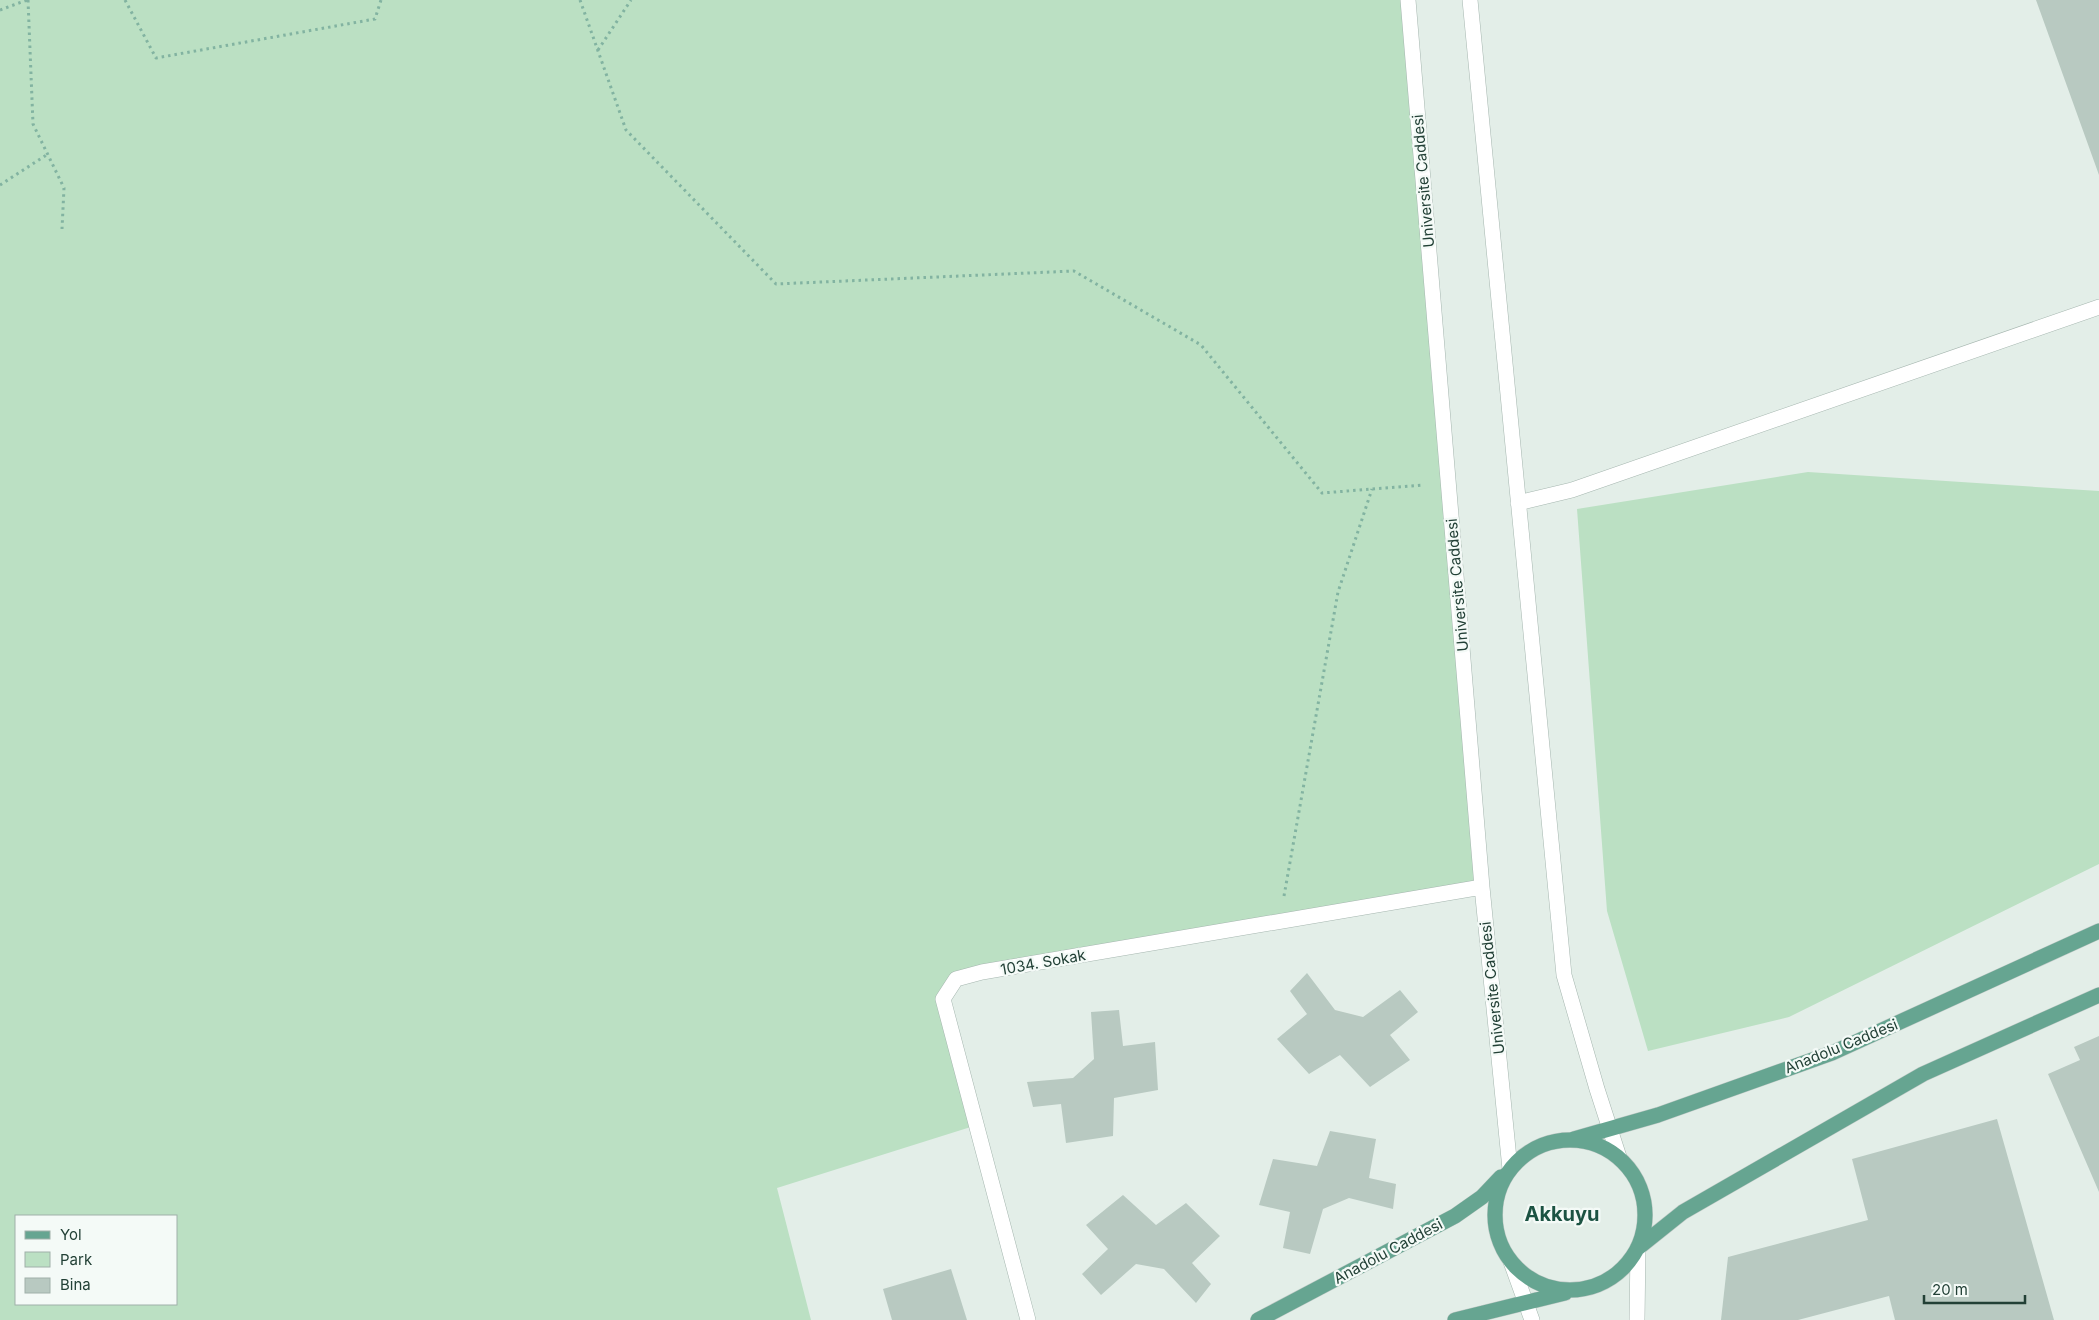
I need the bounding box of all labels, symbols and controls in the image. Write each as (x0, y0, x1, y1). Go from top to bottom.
street label: Universite Caddesi (1408, 114, 1438, 248)
street label: Universite Caddesi (1442, 518, 1472, 652)
street label: Universite Caddesi (1476, 921, 1508, 1055)
street label: 1034. Sokak (999, 945, 1088, 979)
street label: Anadolu Caddesi (1782, 1015, 1900, 1077)
district label: Akkuyu (1524, 1202, 1600, 1226)
street label: Anadolu Caddesi (1330, 1214, 1446, 1288)
legend (15, 1215, 178, 1305)
text: Yol (60, 1225, 82, 1244)
text: Park (60, 1250, 93, 1269)
scale bar (1924, 1272, 2025, 1304)
text: Bina (60, 1275, 91, 1294)
text: 20 m (1932, 1280, 1968, 1299)

